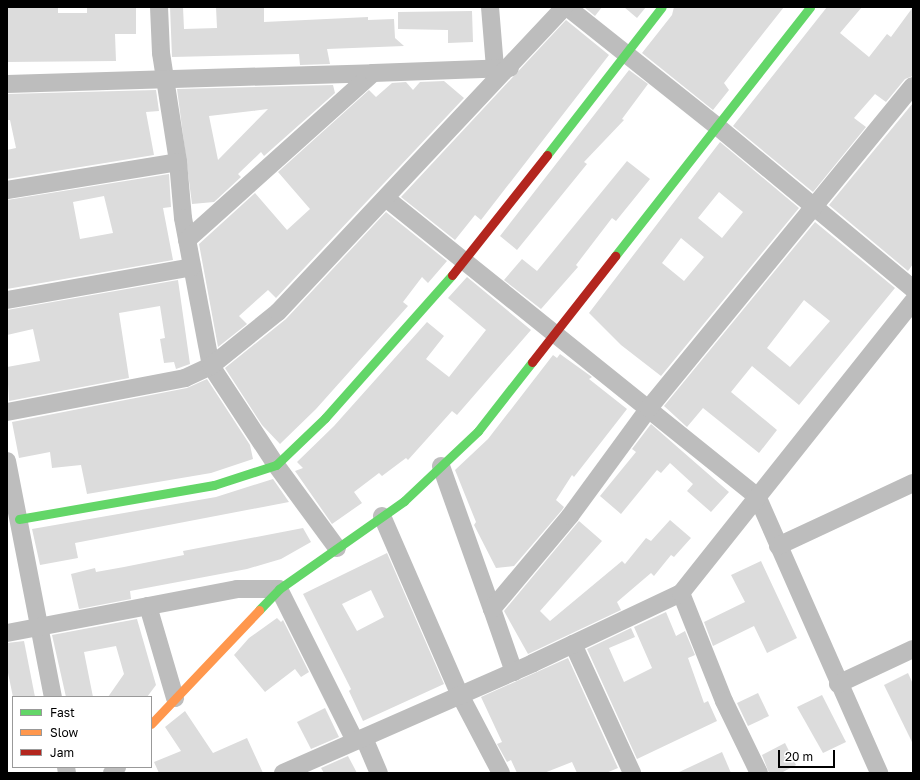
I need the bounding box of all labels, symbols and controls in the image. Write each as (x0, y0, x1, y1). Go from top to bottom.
legend (12, 696, 152, 768)
text: Fast (50, 705, 75, 720)
text: Slow (50, 725, 78, 740)
scale bar (780, 742, 837, 768)
text: Jam (50, 745, 74, 760)
text: 20 m (785, 749, 813, 764)

